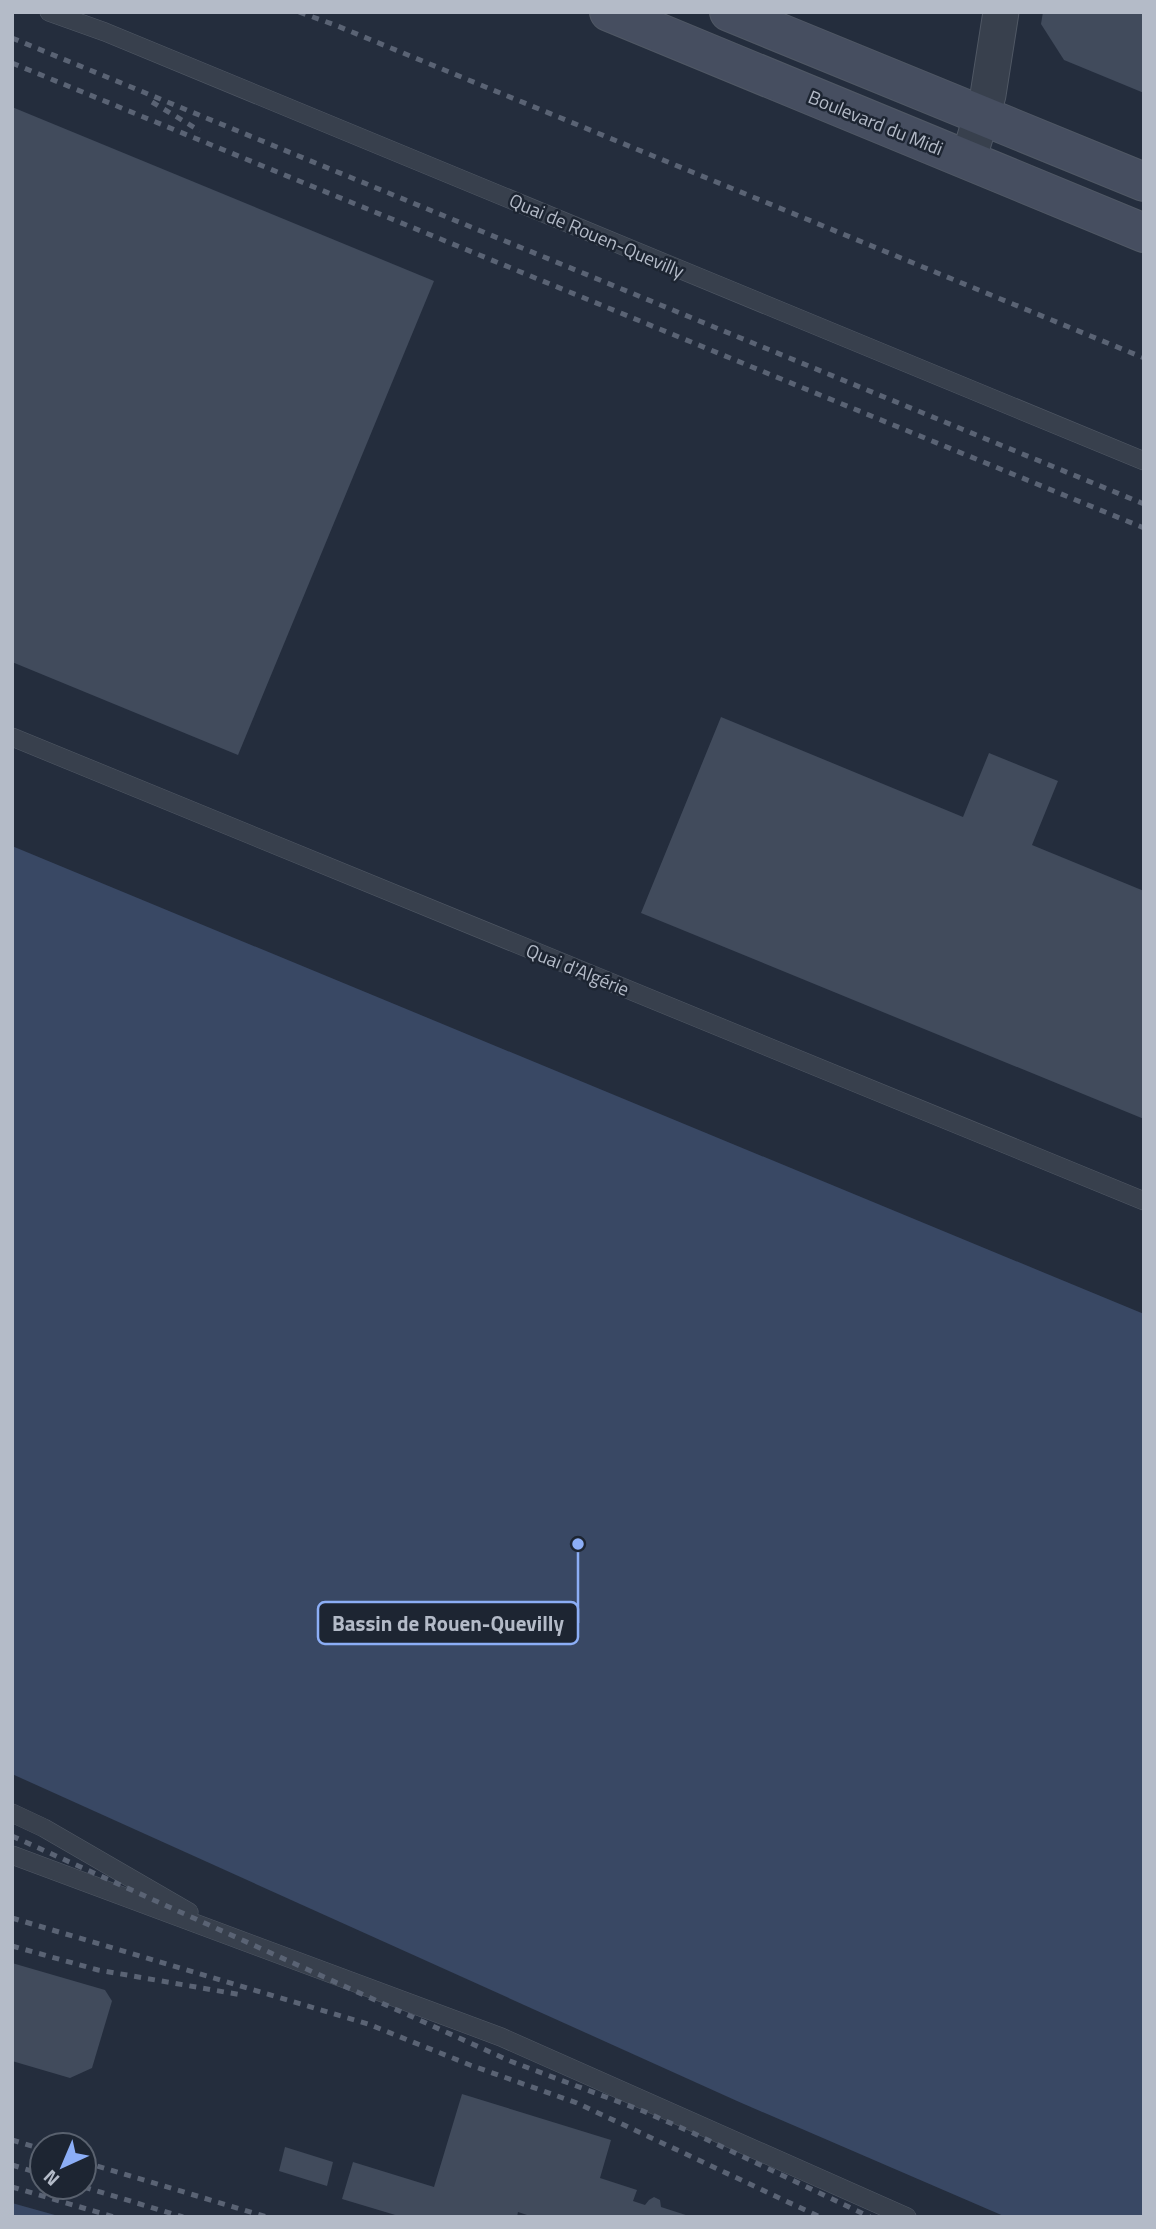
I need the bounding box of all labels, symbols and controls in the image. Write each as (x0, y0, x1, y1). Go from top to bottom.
street label: Boulevard du Midi (804, 82, 948, 162)
street label: Quai de Rouen-Quevilly (505, 185, 689, 285)
street label: Quai d'Algérie (522, 935, 634, 1003)
callout: Bassin de Rouen-Quevilly (318, 1602, 578, 1644)
text: Bassin de Rouen-Quevilly (332, 1607, 564, 1639)
north arrow (28, 2131, 98, 2201)
text: N (36, 2164, 66, 2194)

